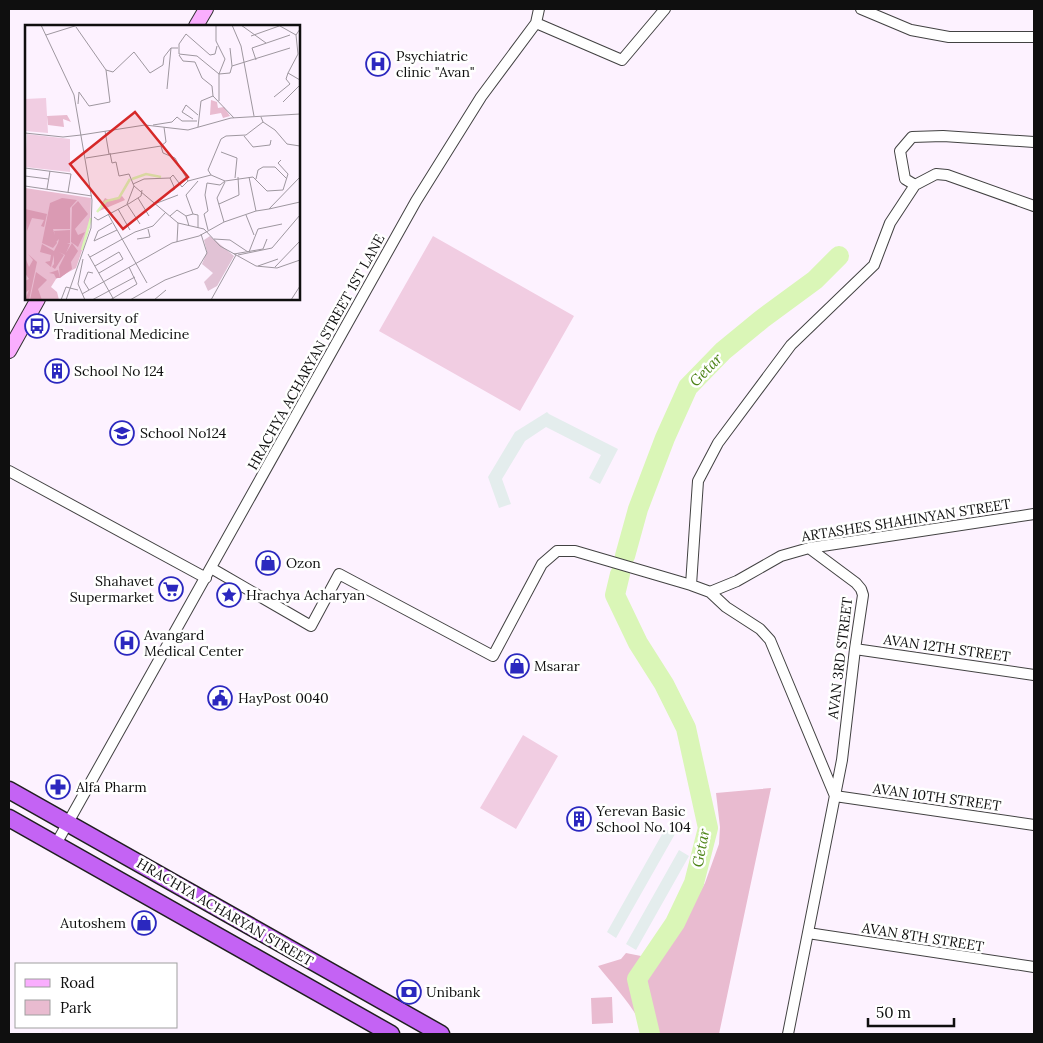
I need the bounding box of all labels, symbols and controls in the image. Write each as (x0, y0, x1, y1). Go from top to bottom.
inset map (25, 25, 300, 300)
place label: Psychiatric clinic "Avan" (396, 47, 475, 81)
hospital icon: Psychiatric clinic "Avan" (365, 51, 391, 77)
street label: HRACHYA ACHARYAN STREET 1ST LANE (243, 231, 389, 473)
place label: University of Traditional Medicine (54, 309, 190, 343)
bus stop icon: University of Traditional Medicine (24, 313, 50, 339)
water label: Getar (685, 349, 726, 390)
building icon: School No 124 (44, 358, 70, 384)
place label: School No 124 (74, 362, 164, 380)
school or university icon: School No124 (109, 420, 135, 446)
place label: School No124 (140, 424, 227, 442)
street label: ARTASHES SHAHINYAN STREET (799, 495, 1012, 546)
shop icon: Ozon (255, 550, 281, 576)
place label: Ozon (286, 554, 321, 572)
place label: Shahavet Supermarket (70, 572, 155, 606)
supermarket icon: Shahavet Supermarket (158, 576, 184, 602)
place icon: Hrachya Acharyan (216, 582, 242, 608)
place label: Hrachya Acharyan (246, 586, 366, 604)
street label: AVAN 3RD STREET (823, 596, 856, 721)
place label: Avangard Medical Center (143, 626, 244, 660)
hospital icon: Avangard Medical Center (114, 630, 140, 656)
street label: AVAN 12TH STREET (881, 630, 1012, 666)
shop icon: Msarar (504, 653, 530, 679)
place label: Msarar (534, 657, 580, 675)
public building icon: HayPost 0040 (207, 685, 233, 711)
place label: HayPost 0040 (238, 689, 329, 707)
pharmacy icon: Alfa Pharm (45, 774, 71, 800)
place label: Alfa Pharm (75, 778, 147, 796)
street label: AVAN 10TH STREET (871, 779, 1002, 815)
place label: Yerevan Basic School No. 104 (595, 802, 691, 836)
building icon: Yerevan Basic School No. 104 (566, 806, 592, 832)
water label: Getar (687, 827, 714, 869)
street label: HRACHYA ACHARYAN STREET (133, 854, 317, 970)
shop icon: Autoshem (131, 910, 157, 936)
place label: Autoshem (59, 914, 126, 932)
street label: AVAN 8TH STREET (860, 918, 985, 956)
legend (15, 963, 178, 1028)
text: Road (60, 973, 95, 992)
bank icon: Unibank (396, 979, 422, 1005)
place label: Unibank (426, 983, 481, 1001)
scale bar (868, 996, 954, 1028)
text: Park (60, 998, 91, 1017)
text: 50 m (876, 1003, 911, 1022)

